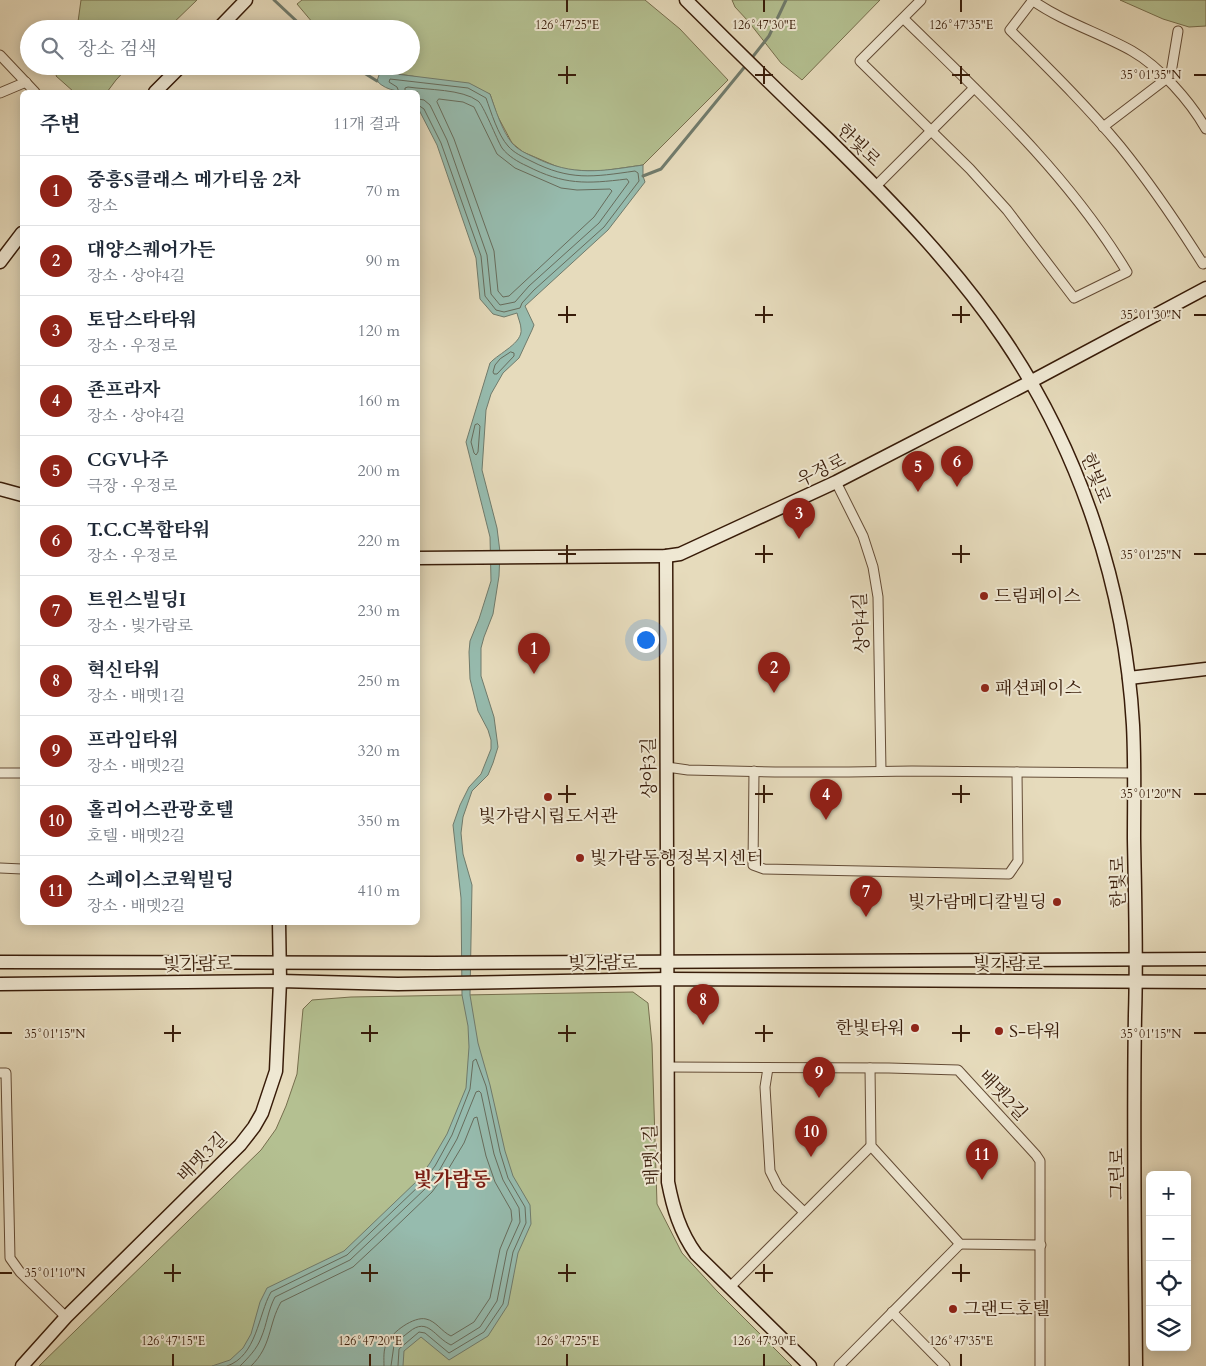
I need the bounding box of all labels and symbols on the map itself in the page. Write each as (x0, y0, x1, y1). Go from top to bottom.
text: 126°47'25"E (535, 17, 599, 33)
text: 126°47'30"E (732, 17, 796, 33)
text: 126°47'35"E (929, 17, 993, 33)
text: 35°01'35"N (1121, 67, 1182, 83)
street label: 한빛로 (831, 118, 886, 172)
text: 35°01'30"N (1121, 307, 1182, 323)
pin: 6 (941, 446, 973, 487)
street label: 우정로 (792, 448, 850, 493)
street label: 한빛로 (1075, 449, 1117, 507)
pin: 5 (902, 451, 934, 492)
pin: 3 (783, 498, 815, 539)
text: 35°01'25"N (1121, 547, 1182, 563)
place label: 드림페이스 (994, 584, 1082, 609)
marker: 드림페이스 (978, 590, 990, 602)
street label: 상야4길 (847, 592, 876, 654)
your location (633, 627, 659, 653)
pin: 1 (518, 633, 550, 674)
pin: 2 (758, 652, 790, 693)
place label: 패션페이스 (995, 676, 1083, 701)
marker: 패션페이스 (979, 682, 991, 694)
street label: 상야3길 (636, 737, 663, 799)
pin: 4 (810, 779, 842, 820)
text: 35°01'20"N (1121, 786, 1182, 802)
marker: 빛가람시립도서관 (542, 791, 554, 803)
place label: 빛가람시립도서관 (478, 804, 618, 829)
place label: 빛가람동행정복지센터 (590, 846, 764, 871)
marker: 빛가람동행정복지센터 (574, 852, 586, 864)
street label: 한빛로 (1106, 856, 1131, 908)
pin: 7 (850, 876, 882, 917)
place label: 빛가람메디칼빌딩 (908, 890, 1047, 915)
marker: 빛가람메디칼빌딩 (1051, 896, 1063, 908)
street label: 빛가람로 (568, 950, 638, 977)
street label: 빛가람로 (163, 951, 233, 978)
street label: 빛가람로 (973, 952, 1043, 977)
pin: 8 (687, 984, 719, 1025)
place label: 한빛타워 (835, 1016, 905, 1041)
place label: S-타워 (1009, 1019, 1061, 1044)
marker: 한빛타워 (909, 1022, 921, 1034)
marker: S-타워 (993, 1025, 1005, 1037)
text: 35°01'15"N (25, 1026, 86, 1042)
text: 35°01'15"N (1121, 1026, 1182, 1042)
pin: 9 (803, 1057, 835, 1098)
street label: 배멧2길 (973, 1064, 1033, 1126)
pin: 10 (795, 1116, 827, 1157)
street label: 배멧1길 (638, 1124, 665, 1186)
street label: 배멧3길 (172, 1127, 233, 1188)
pin: 11 (966, 1139, 998, 1180)
street label: 그린로 (1105, 1148, 1130, 1200)
district label: 빛가람동 (413, 1166, 491, 1193)
text: 35°01'10"N (25, 1265, 86, 1281)
place label: 그랜드호텔 (963, 1297, 1050, 1322)
marker: 그랜드호텔 (947, 1303, 959, 1315)
text: 126°47'15"E (141, 1333, 205, 1349)
text: 126°47'20"E (338, 1333, 402, 1349)
text: 126°47'25"E (535, 1333, 599, 1349)
text: 126°47'30"E (732, 1333, 796, 1349)
text: 126°47'35"E (929, 1333, 993, 1349)

